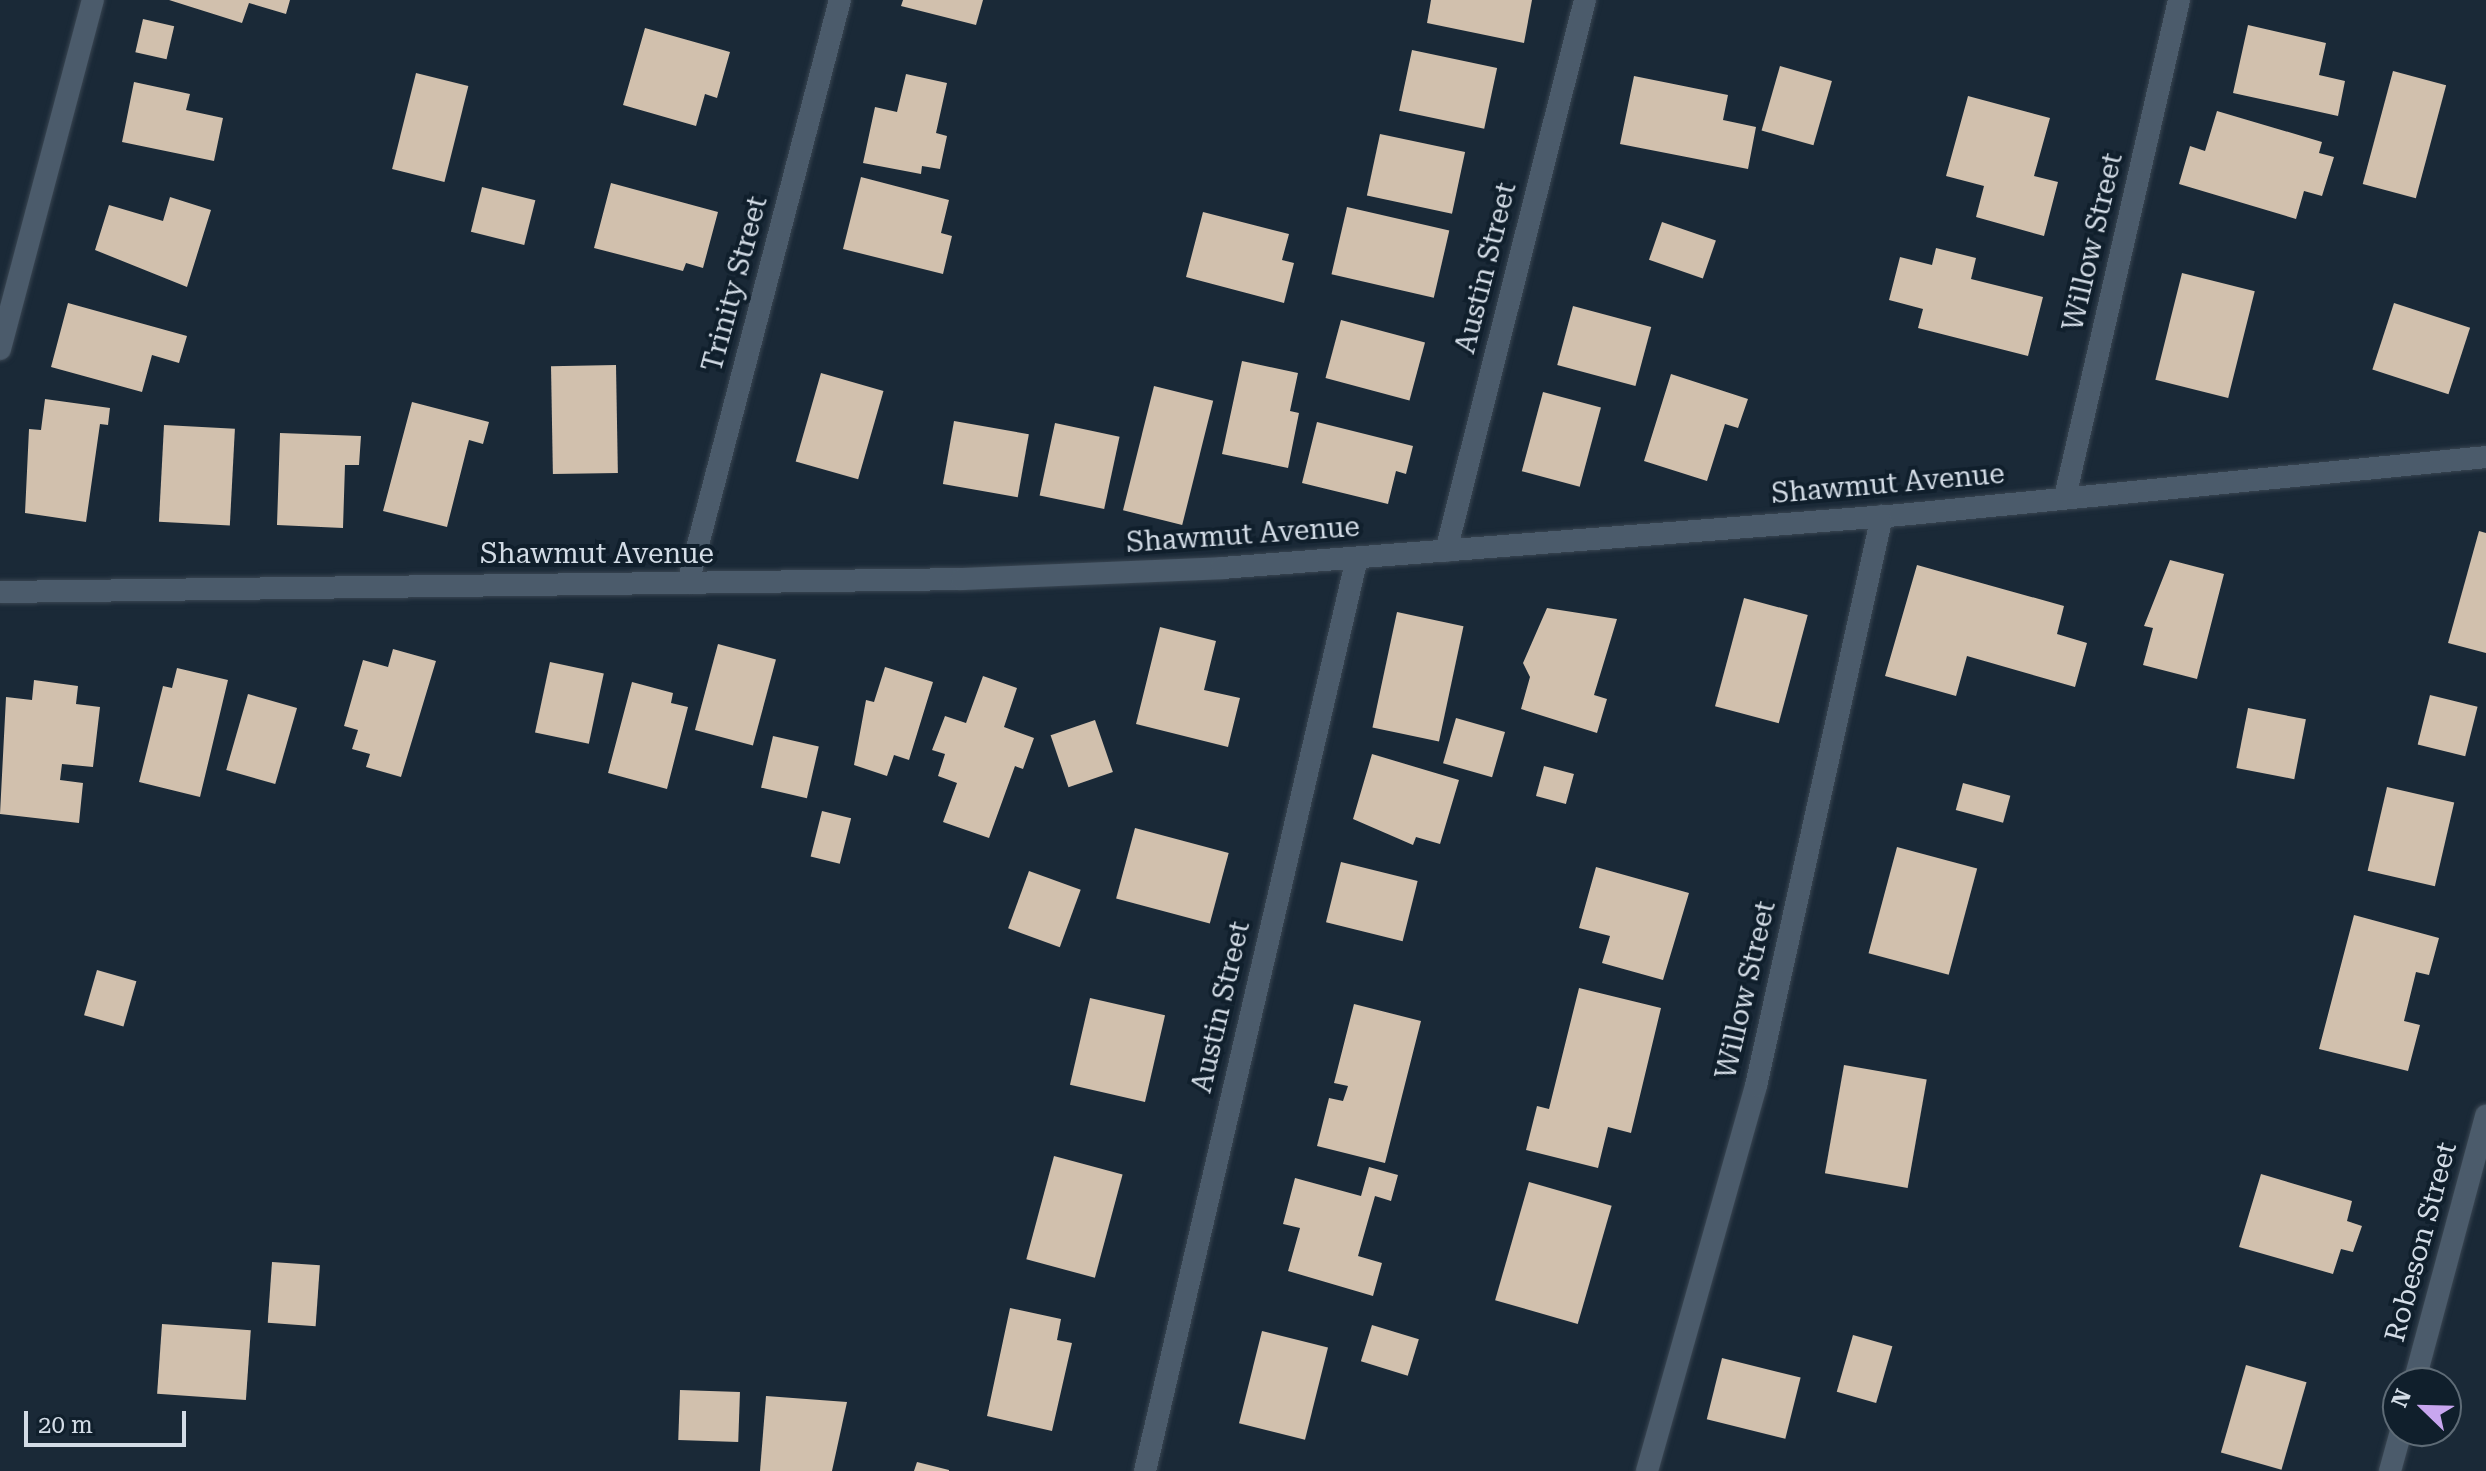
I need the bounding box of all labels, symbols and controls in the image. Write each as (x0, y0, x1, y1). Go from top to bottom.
street label: Willow Street (2056, 150, 2130, 334)
street label: Austin Street (1449, 179, 1523, 357)
street label: Trinity Street (695, 192, 775, 376)
street label: Shawmut Avenue (1770, 457, 2006, 511)
street label: Shawmut Avenue (1125, 510, 1361, 560)
street label: Shawmut Avenue (480, 537, 714, 571)
street label: Willow Street (1709, 898, 1783, 1082)
street label: Austin Street (1185, 918, 1257, 1096)
street label: Robeson Street (2378, 1138, 2464, 1346)
north arrow (2382, 1367, 2462, 1447)
text: N (2386, 1386, 2416, 1411)
scale bar (28, 1395, 190, 1445)
text: 20 m (38, 1411, 93, 1439)

